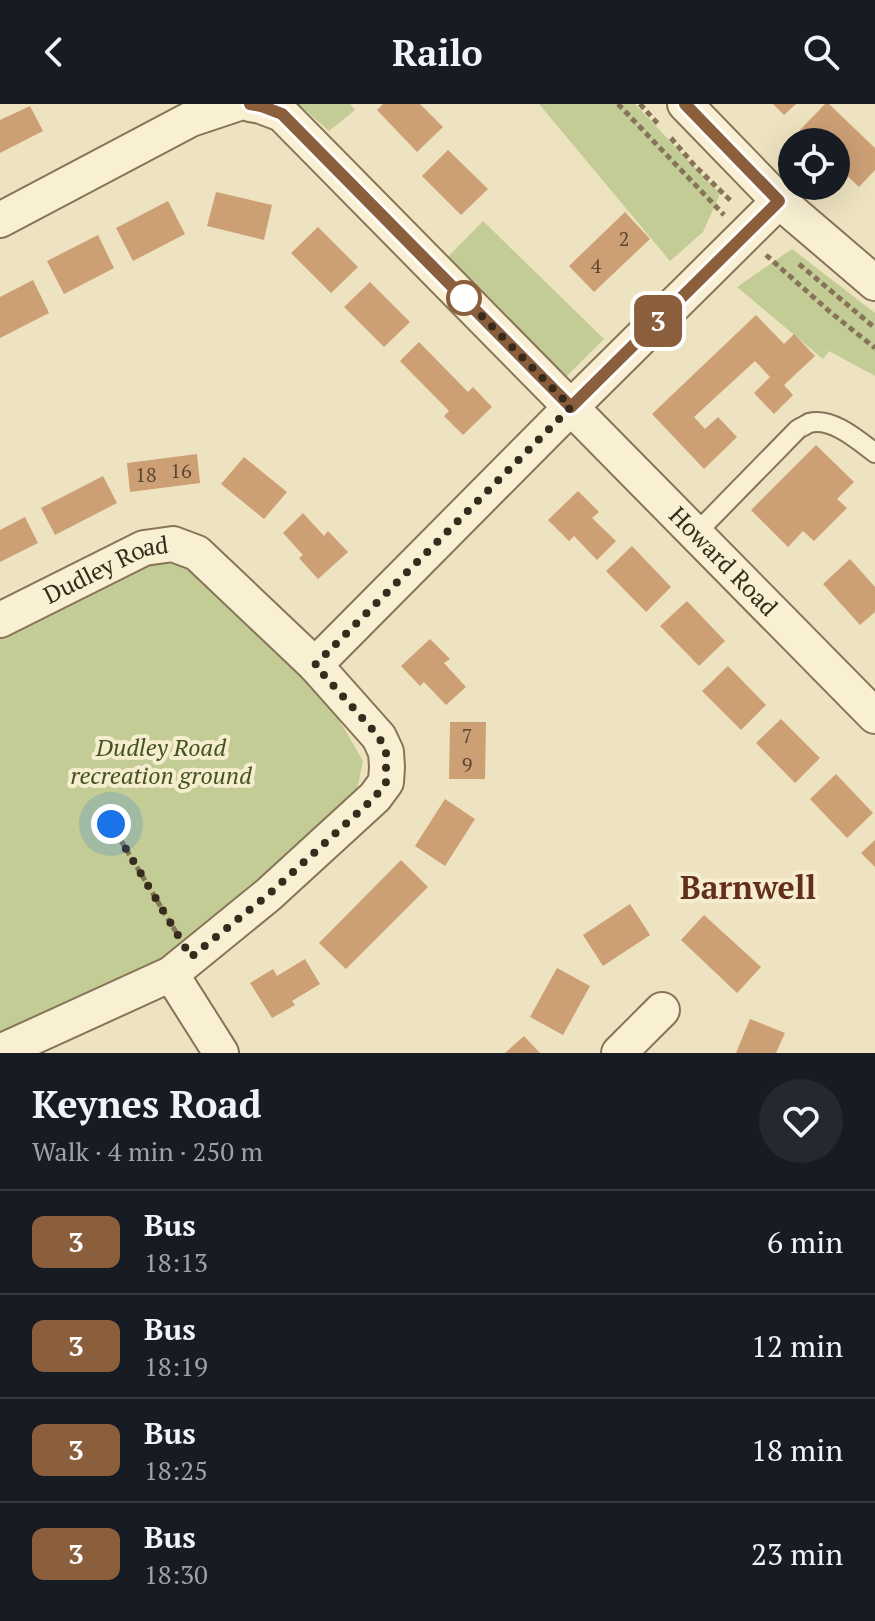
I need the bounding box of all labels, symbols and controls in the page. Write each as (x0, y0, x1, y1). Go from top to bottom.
text: Railo (392, 29, 483, 76)
icon: back (32, 30, 76, 74)
icon: search (799, 30, 843, 74)
map controls (778, 128, 850, 200)
button: locate (778, 128, 850, 200)
house number: 2 (619, 225, 629, 252)
house number: 4 (591, 252, 602, 279)
unlabelled marker (447, 281, 481, 315)
line badge: 3 (632, 295, 684, 347)
text: 3 (650, 302, 666, 339)
house number: 16 (170, 457, 192, 484)
house number: 18 (135, 461, 157, 488)
street label: Howard Road (662, 499, 785, 623)
street label: Dudley Road (38, 528, 170, 611)
house number: 7 (462, 722, 472, 749)
park label: Dudley Road recreation ground (70, 731, 253, 791)
house number: 9 (462, 751, 472, 778)
your location (91, 804, 131, 844)
district label: Barnwell (680, 866, 816, 908)
text: Keynes Road (32, 1079, 262, 1129)
button: heart (759, 1079, 843, 1163)
text: Walk · 4 min · 250 m (32, 1134, 263, 1168)
text: Bus (144, 1205, 196, 1245)
text: 6 min (767, 1222, 843, 1262)
text: 3 (68, 1223, 84, 1260)
text: 18:13 (144, 1245, 208, 1279)
text: Bus (144, 1309, 196, 1349)
text: 12 min (751, 1326, 843, 1366)
text: 3 (68, 1327, 84, 1364)
text: 18:19 (144, 1349, 208, 1383)
text: Bus (144, 1413, 196, 1453)
text: 18 min (751, 1430, 843, 1470)
text: 3 (68, 1431, 84, 1468)
text: 18:25 (144, 1453, 208, 1487)
text: Bus (144, 1517, 196, 1557)
text: 23 min (751, 1534, 843, 1574)
text: 3 (68, 1535, 84, 1572)
text: 18:30 (144, 1557, 208, 1591)

